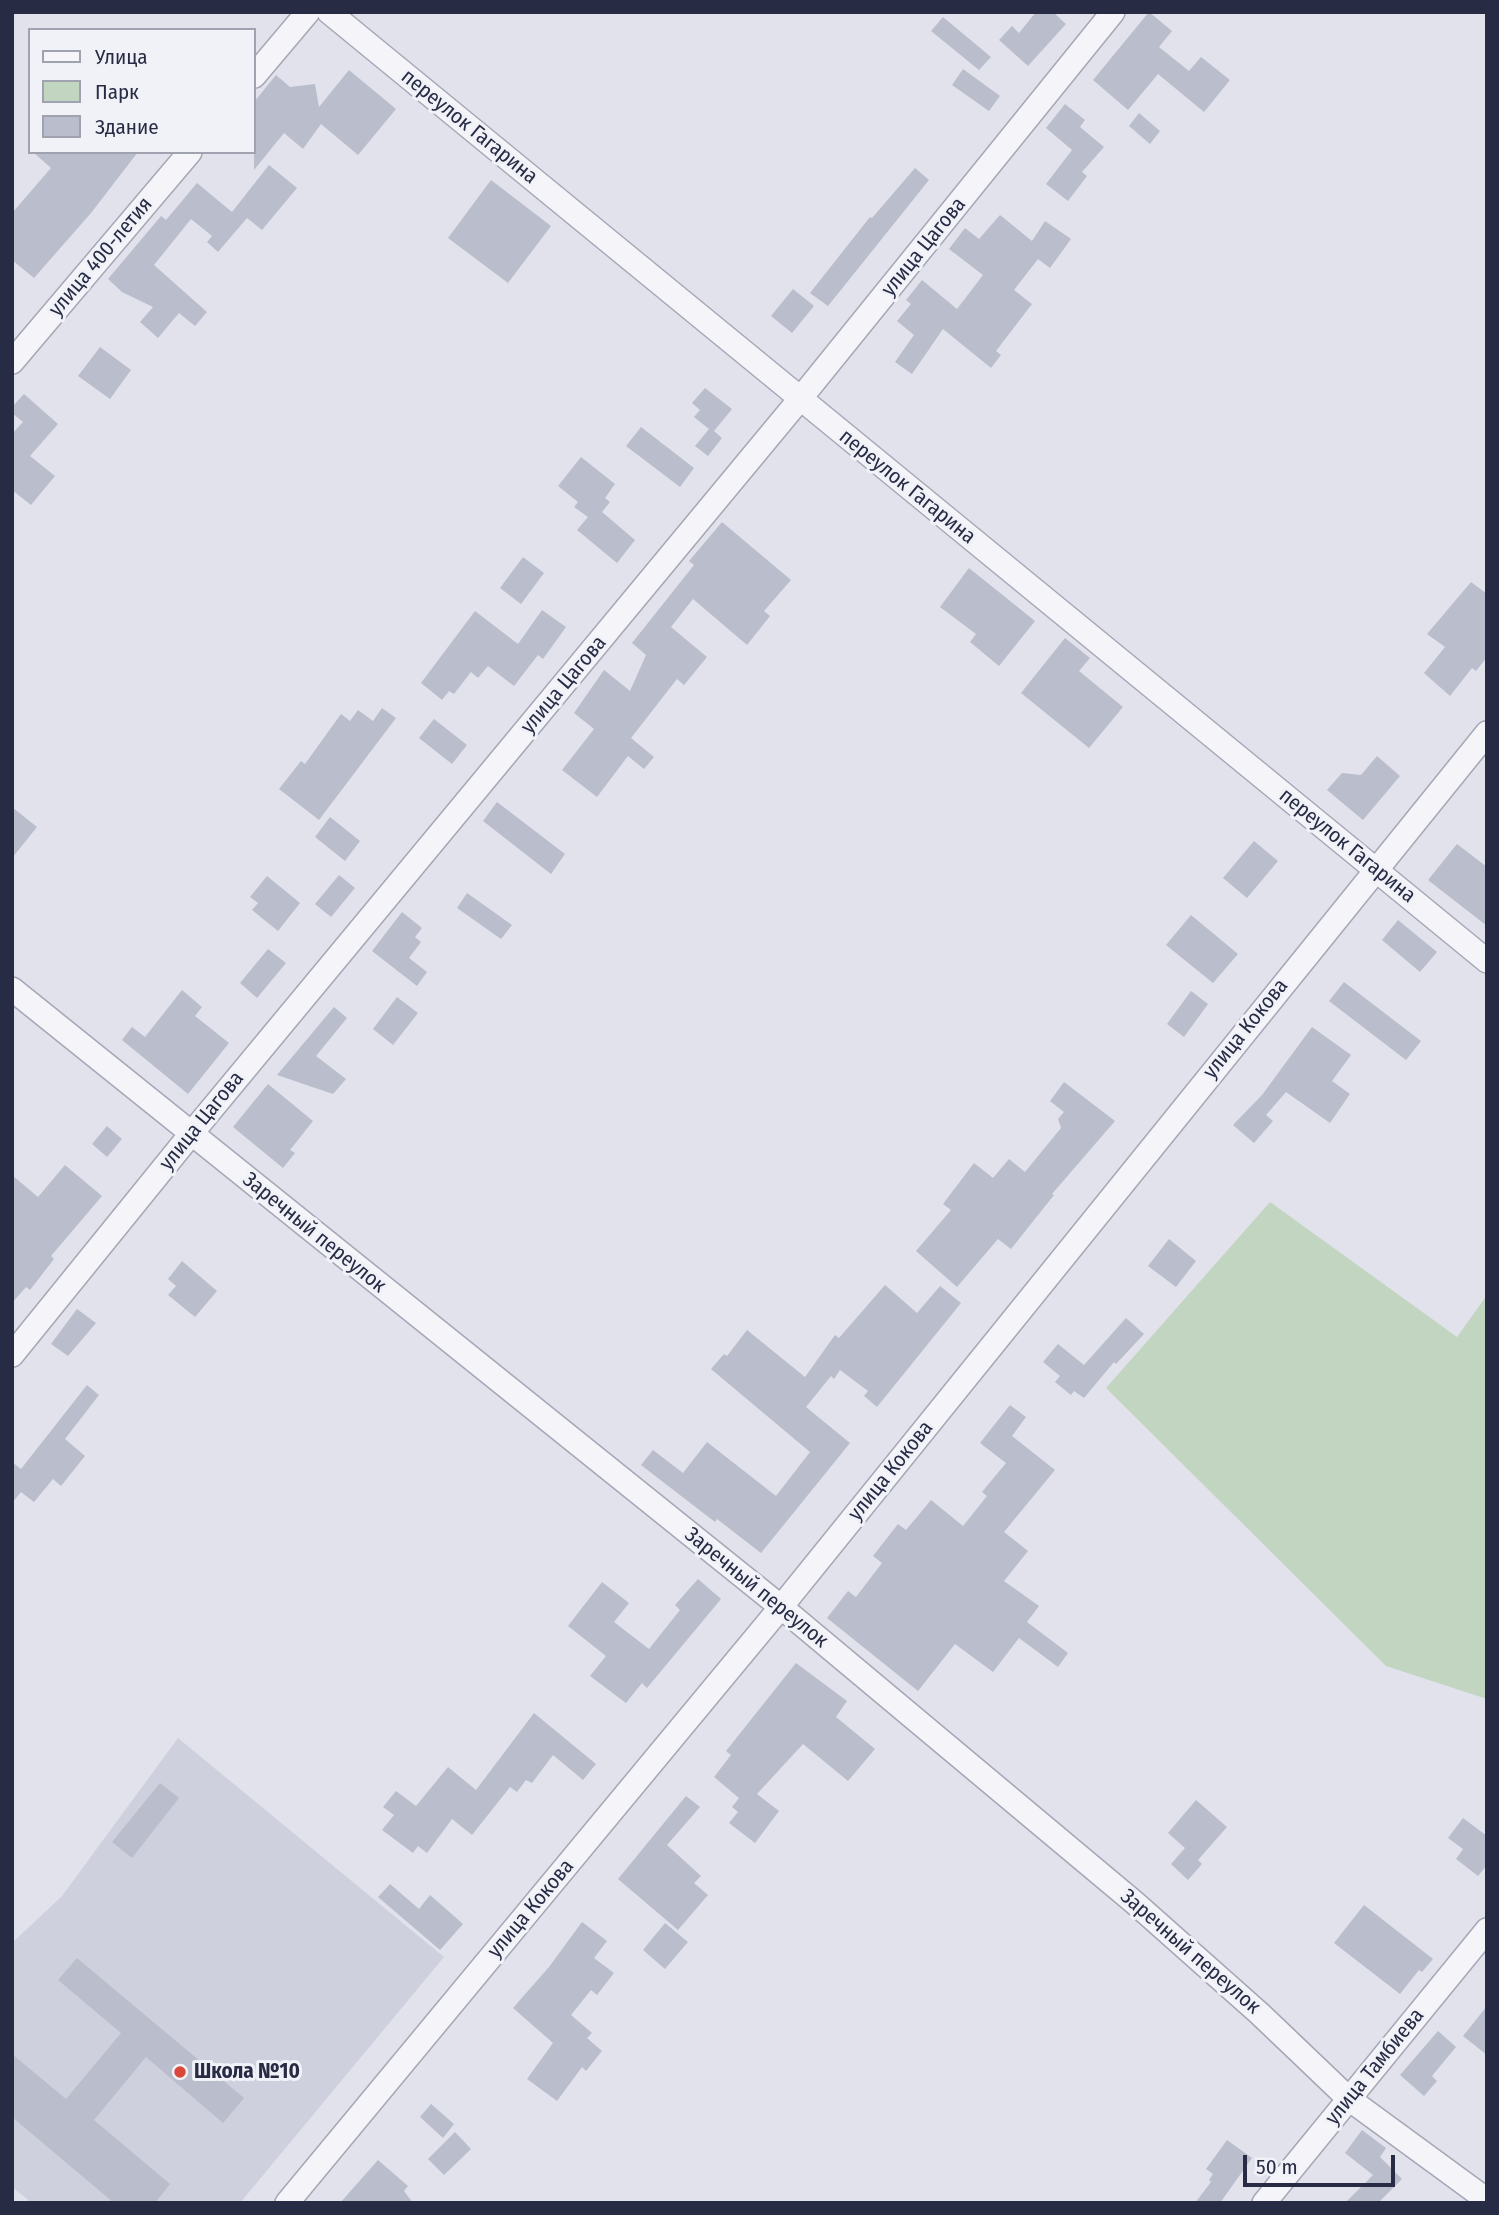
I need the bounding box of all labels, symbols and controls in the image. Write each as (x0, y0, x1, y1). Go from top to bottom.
legend (28, 28, 256, 154)
text: Улица (95, 44, 148, 70)
street label: переулок Гагарина (396, 64, 542, 190)
text: Парк (95, 79, 139, 105)
text: Здание (95, 114, 159, 140)
street label: улица 400-летия (44, 192, 158, 322)
street label: улица Цагова (877, 193, 971, 301)
street label: переулок Гагарина (834, 424, 980, 550)
street label: улица Цагова (516, 631, 612, 739)
street label: переулок Гагарина (1274, 783, 1420, 909)
street label: улица Кокова (1198, 974, 1294, 1084)
street label: улица Цагова (155, 1067, 249, 1175)
street label: Заречный переулок (237, 1167, 391, 1299)
street label: улица Кокова (843, 1416, 939, 1526)
street label: Заречный переулок (679, 1522, 833, 1654)
street label: улица Кокова (483, 1855, 579, 1963)
street label: Заречный переулок (1115, 1884, 1265, 2020)
street label: улица Тамбиева (1320, 2004, 1430, 2130)
place label: Школа №10 (194, 2059, 300, 2085)
marker: Школа №10 (172, 2064, 188, 2080)
scale bar (1247, 2142, 1399, 2186)
text: 50 m (1256, 2154, 1298, 2180)

